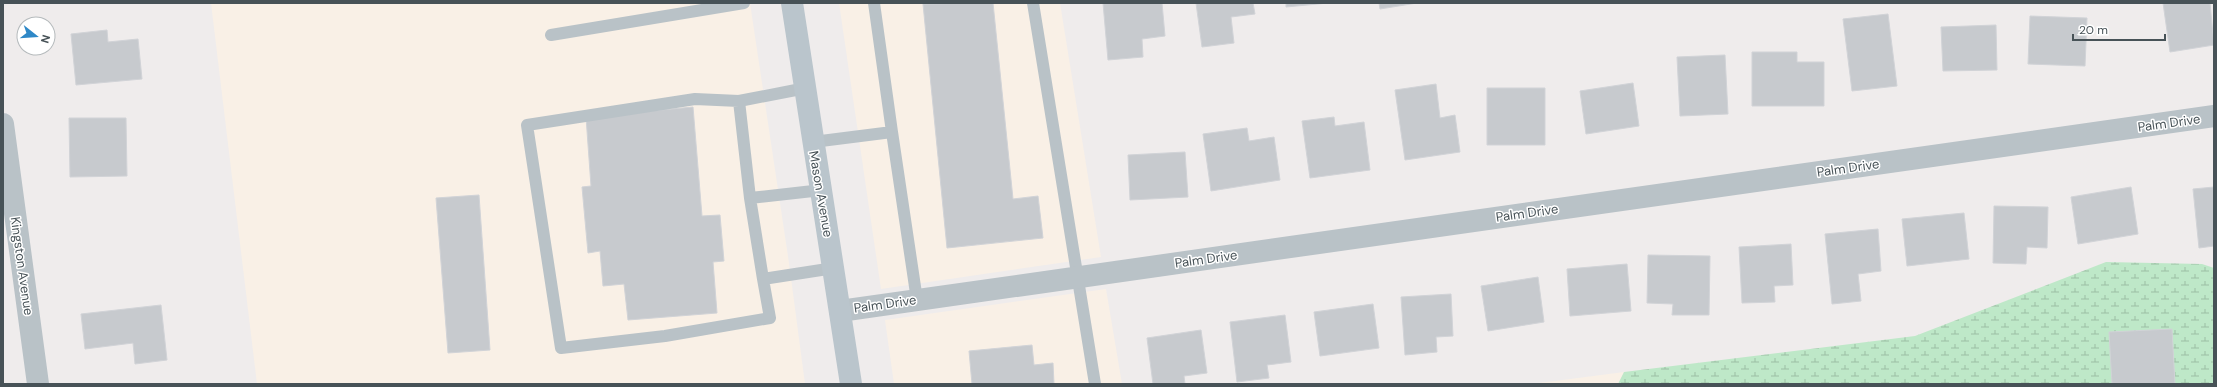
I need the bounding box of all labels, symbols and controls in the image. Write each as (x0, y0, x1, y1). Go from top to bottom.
north arrow (16, 16, 56, 56)
scale bar (2073, 16, 2165, 42)
text: 20 m (2079, 22, 2108, 38)
text: N (38, 33, 53, 45)
street label: Palm Drive (2137, 110, 2201, 136)
street label: Mason Avenue (805, 150, 837, 238)
street label: Palm Drive (1816, 155, 1880, 181)
street label: Palm Drive (1495, 200, 1559, 226)
street label: Kingston Avenue (7, 216, 37, 316)
street label: Palm Drive (1174, 246, 1238, 272)
street label: Palm Drive (853, 291, 917, 317)

